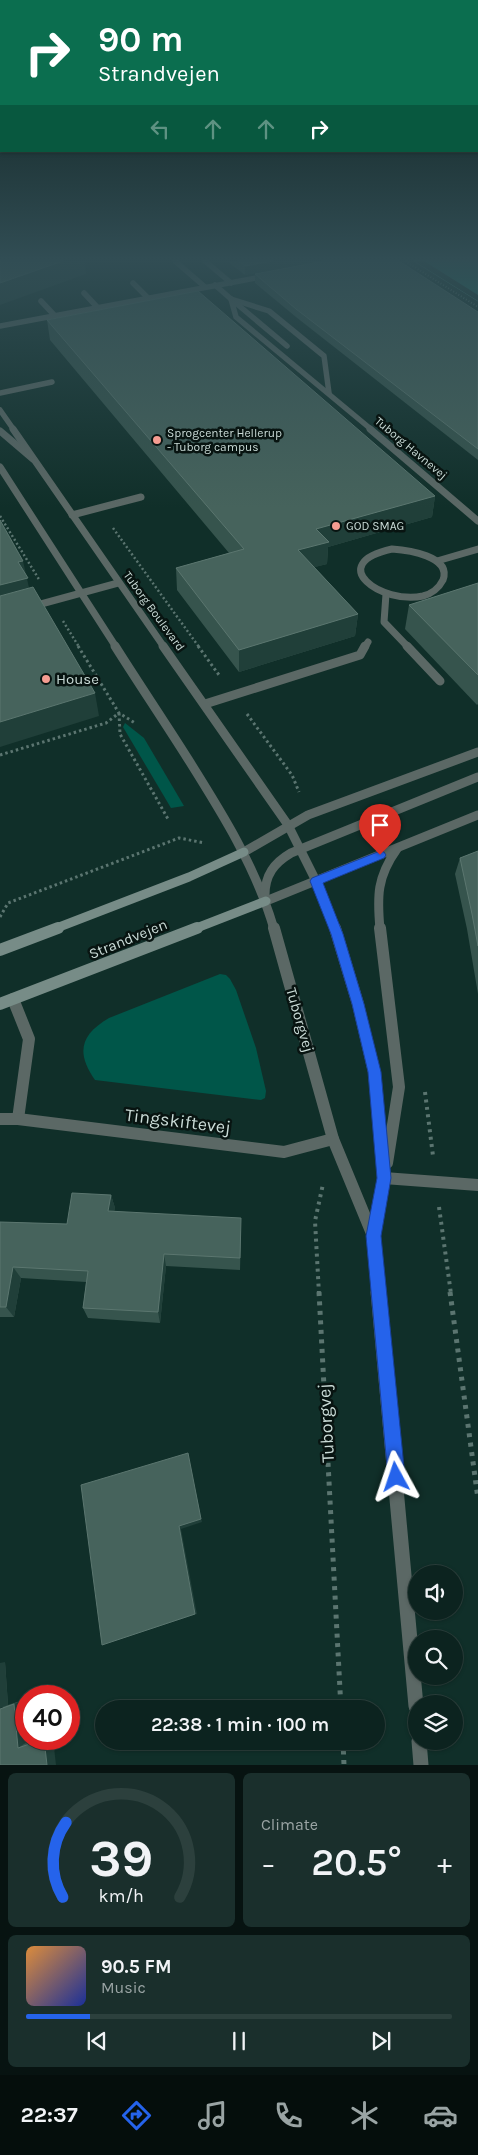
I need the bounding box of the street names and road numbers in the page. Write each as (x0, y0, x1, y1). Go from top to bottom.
street label: Tuborg Havnevej (372, 414, 450, 482)
street label: Tuborg Boulevard (120, 569, 188, 653)
street label: Strandvejen (86, 915, 170, 963)
street label: Tuborgvej (282, 986, 318, 1054)
street label: Tingskiftevej (124, 1104, 232, 1138)
street label: Tuborgvej (313, 1383, 339, 1463)

